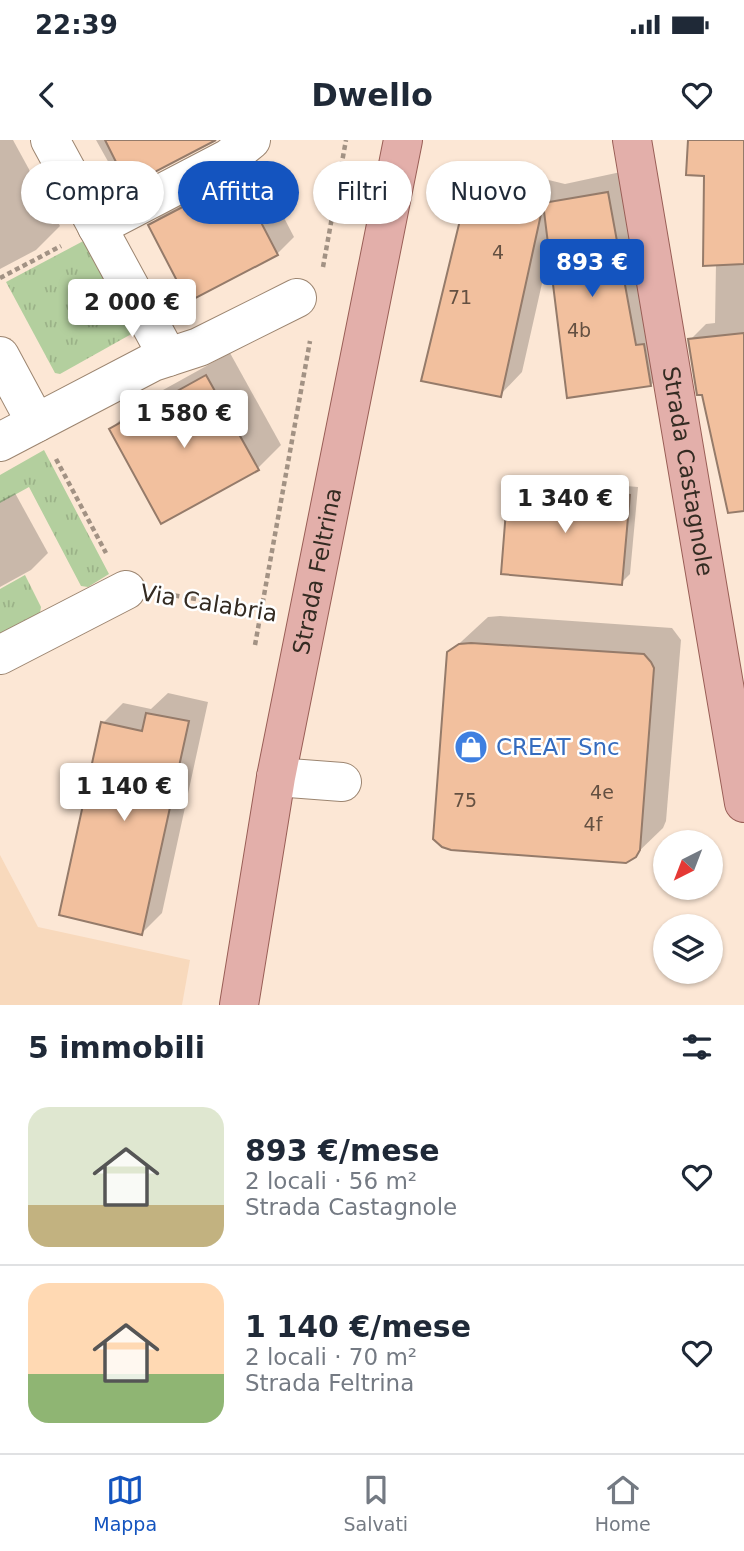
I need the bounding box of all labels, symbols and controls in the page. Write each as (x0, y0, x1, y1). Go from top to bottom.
text: 22:39 (35, 10, 118, 40)
icon: back (28, 76, 66, 114)
text: Dwello (311, 76, 433, 114)
icon: heart (678, 76, 716, 114)
chip: Compra (21, 161, 164, 224)
chip: Affitta (178, 161, 299, 224)
chip: Filtri (313, 161, 412, 224)
chip: Nuovo (426, 161, 551, 224)
pin: 893 € (543, 240, 641, 299)
house number: 4 (492, 241, 504, 263)
text: 893 € (556, 249, 628, 275)
pin: 2 000 € (67, 280, 197, 339)
house number: 71 (448, 286, 472, 308)
text: 2 000 € (84, 289, 180, 315)
house number: 4b (567, 319, 591, 341)
street label: Strada Castagnole (657, 364, 718, 578)
pin: 1 580 € (119, 390, 249, 450)
text: 1 580 € (136, 400, 232, 426)
pin: 1 340 € (500, 476, 630, 535)
street label: Strada Feltrina (288, 485, 346, 657)
text: 1 340 € (517, 485, 613, 511)
street label: Via Calabria (139, 579, 279, 627)
shop icon: CREAT Snc (452, 728, 490, 766)
place label: CREAT Snc (496, 734, 620, 760)
pin: 1 140 € (59, 764, 189, 823)
text: 1 140 € (76, 773, 172, 799)
house number: 4e (590, 781, 614, 803)
house number: 75 (453, 789, 477, 811)
house number: 4f (584, 813, 604, 835)
north arrow (653, 830, 723, 900)
map controls (653, 830, 723, 984)
button: layers (653, 914, 723, 984)
icon: filters (678, 1028, 716, 1066)
text: 5 immobili (28, 1030, 205, 1065)
text: 893 €/mese (245, 1133, 440, 1168)
icon: home (84, 1135, 168, 1219)
icon: heart (678, 1158, 716, 1196)
text: 2 locali · 56 m² (245, 1168, 417, 1194)
text: Strada Castagnole (245, 1194, 457, 1220)
text: 1 140 €/mese (245, 1309, 471, 1344)
icon: home (84, 1311, 168, 1395)
icon: heart (678, 1334, 716, 1372)
text: 2 locali · 70 m² (245, 1344, 417, 1370)
text: Strada Feltrina (245, 1370, 414, 1396)
tab: Mappa (93, 1471, 157, 1535)
tab: Salvati (344, 1471, 408, 1535)
tab: Home (595, 1471, 651, 1535)

